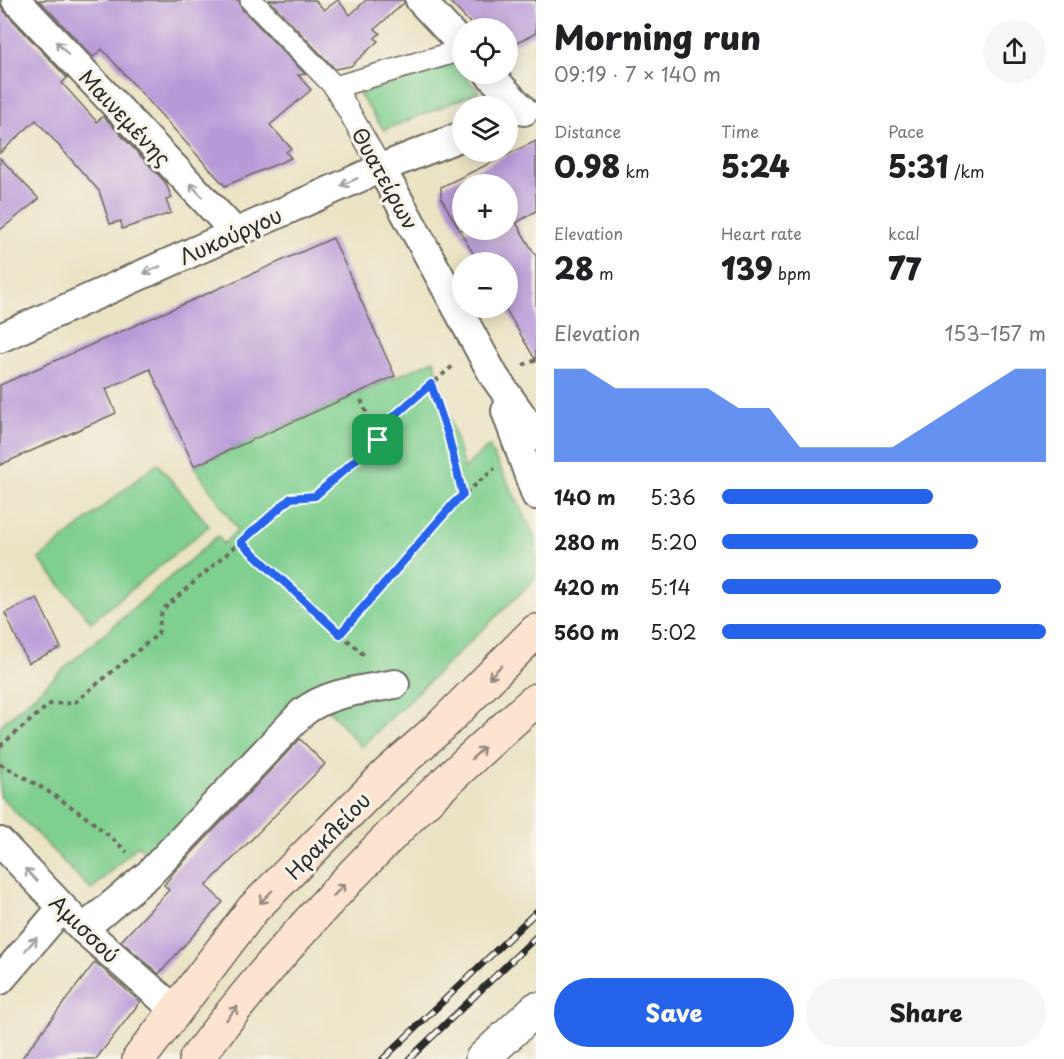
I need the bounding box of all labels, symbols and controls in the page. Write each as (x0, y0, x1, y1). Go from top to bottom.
text: Morning run (554, 11, 761, 61)
map controls (452, 18, 518, 318)
button: locate (452, 18, 518, 84)
button: share (983, 20, 1046, 83)
one-way arrow (55, 41, 69, 56)
text: 09:19 · 7 × 140 m (554, 59, 721, 89)
street label: Μαινεμένης (72, 61, 180, 173)
button: layers (452, 96, 518, 162)
text: Distance (554, 119, 621, 143)
text: Time (721, 119, 759, 143)
text: Pace (888, 119, 924, 143)
street label: Θυατείρων (345, 121, 427, 235)
text: 0.98 (554, 143, 620, 188)
text: 5:24 (721, 143, 790, 188)
text: 5:31 (888, 143, 949, 188)
text: km (620, 159, 650, 183)
text: /km (949, 159, 985, 183)
button: + (452, 174, 518, 240)
one-way arrow (341, 177, 359, 188)
one-way arrow (188, 183, 203, 198)
street label: Λυκούργου (173, 198, 287, 272)
text: Elevation (554, 221, 623, 245)
text: Heart rate (721, 221, 802, 245)
text: kcal (888, 221, 920, 245)
text: 28 (554, 245, 594, 290)
text: 139 (721, 245, 773, 290)
text: 77 (888, 245, 921, 290)
button: − (452, 252, 518, 318)
text: m (594, 261, 614, 285)
text: bpm (773, 261, 811, 285)
one-way arrow (144, 265, 162, 276)
text: Elevation (554, 318, 640, 348)
text: 153–157 m (944, 318, 1046, 348)
pin (352, 414, 403, 465)
icon: arrive (361, 423, 394, 456)
text: 140 m (554, 482, 616, 512)
text: 5:36 (650, 482, 696, 512)
text: 280 m (554, 527, 619, 557)
text: 5:20 (650, 527, 697, 557)
text: 420 m (554, 572, 619, 602)
text: 5:14 (650, 572, 691, 602)
text: 560 m (554, 617, 619, 647)
text: 5:02 (650, 617, 697, 647)
one-way arrow (487, 665, 502, 679)
one-way arrow (470, 746, 485, 760)
street label: Ηρακλείου (277, 784, 377, 886)
one-way arrow (24, 867, 38, 882)
one-way arrow (332, 883, 346, 898)
street label: Αμισσού (43, 886, 127, 970)
one-way arrow (258, 889, 273, 904)
one-way arrow (24, 937, 38, 952)
button: Save (554, 978, 794, 1047)
button: Share (806, 978, 1046, 1047)
one-way arrow (225, 1005, 238, 1021)

